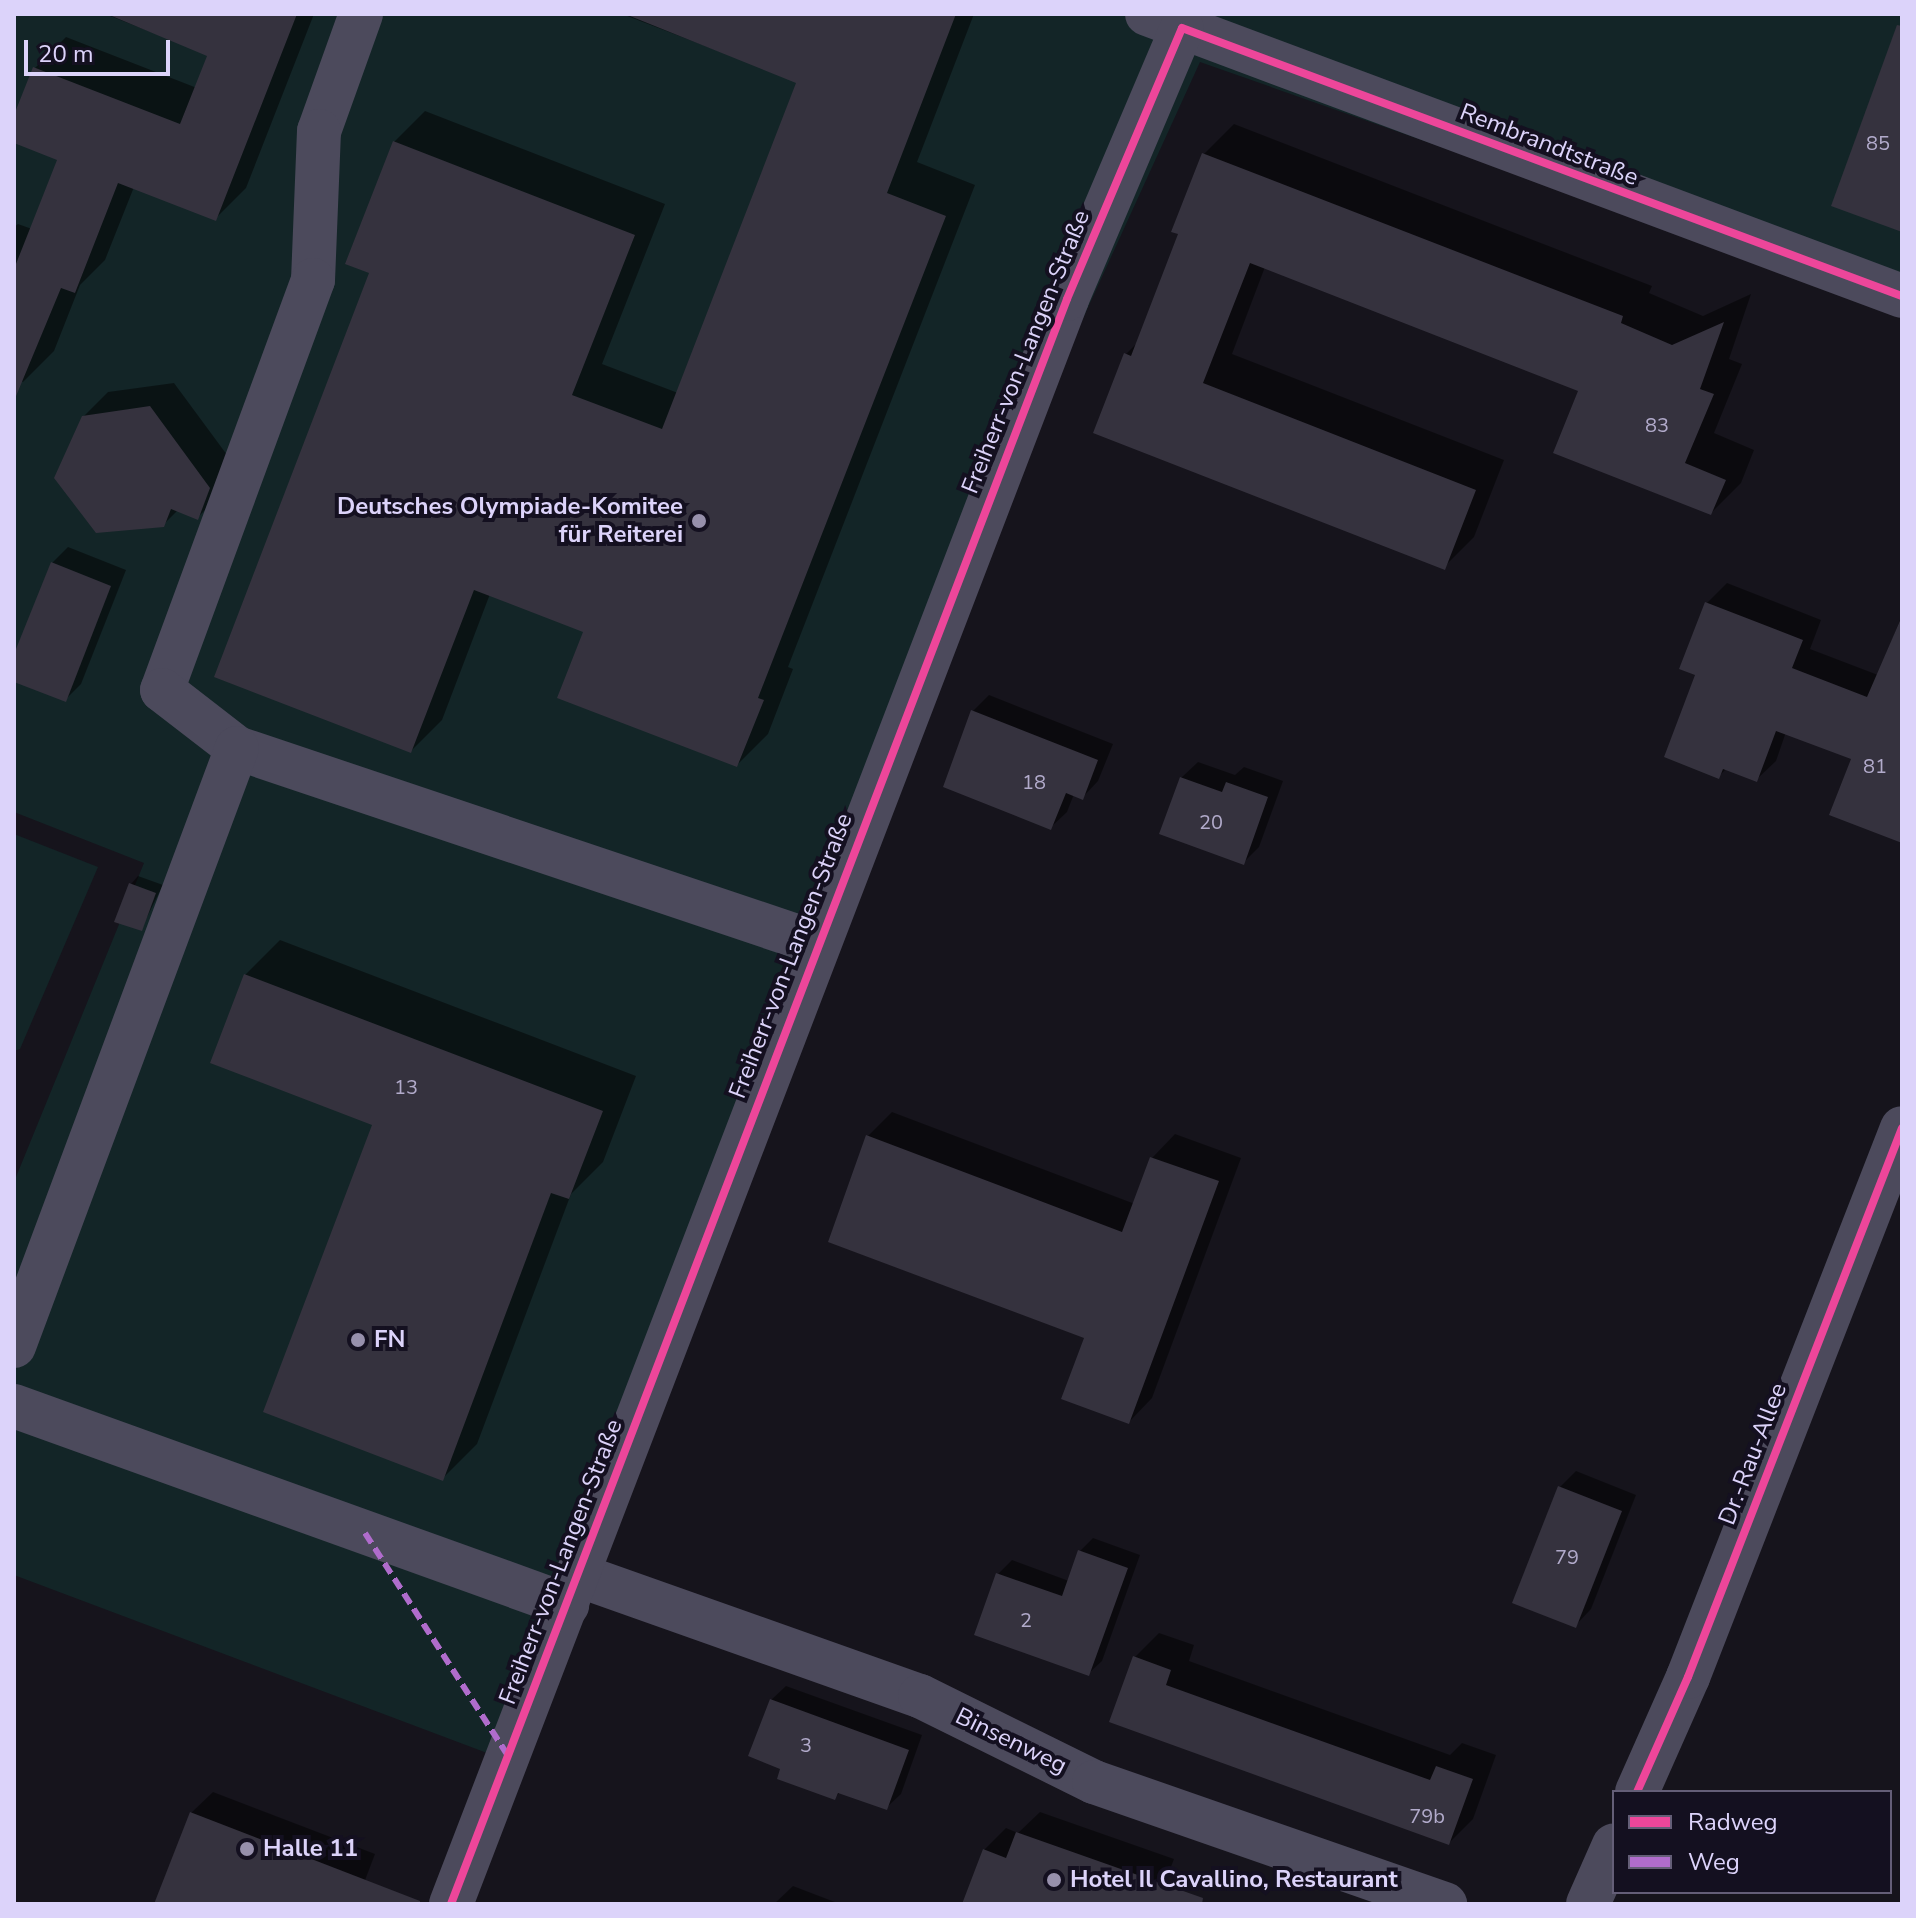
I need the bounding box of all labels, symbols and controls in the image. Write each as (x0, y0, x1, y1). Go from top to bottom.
scale bar (28, 24, 174, 74)
text: 20 m (38, 38, 94, 70)
street label: Rembrandtstraße (1456, 98, 1642, 192)
house number: 85 (1866, 131, 1890, 155)
street label: Freiherr-von-Langen-Straße (956, 206, 1096, 498)
house number: 83 (1645, 413, 1669, 437)
place label: Deutsches Olympiade-Komitee für Reiterei (337, 493, 683, 549)
marker: Deutsches Olympiade-Komitee für Reiterei (690, 512, 708, 530)
house number: 81 (1863, 754, 1887, 778)
house number: 18 (1022, 770, 1046, 794)
street label: Freiherr-von-Langen-Straße (723, 809, 859, 1103)
house number: 20 (1199, 810, 1223, 834)
house number: 13 (394, 1075, 418, 1099)
place label: FN (374, 1326, 405, 1354)
marker: FN (349, 1331, 367, 1349)
street label: Dr.-Rau-Allee (1713, 1379, 1793, 1529)
street label: Freiherr-von-Langen-Straße (493, 1415, 629, 1709)
house number: 79 (1555, 1545, 1579, 1569)
house number: 2 (1020, 1608, 1032, 1632)
street label: Binsenweg (951, 1702, 1071, 1780)
house number: 3 (800, 1733, 812, 1757)
legend (1612, 1790, 1892, 1894)
house number: 79b (1409, 1804, 1445, 1828)
text: Radweg (1688, 1806, 1778, 1838)
place label: Halle 11 (263, 1835, 358, 1863)
marker: Halle 11 (238, 1840, 256, 1858)
text: Weg (1688, 1846, 1740, 1878)
place label: Hotel Il Cavallino, Restaurant (1070, 1866, 1398, 1894)
marker: Hotel Il Cavallino, Restaurant (1045, 1871, 1063, 1889)

